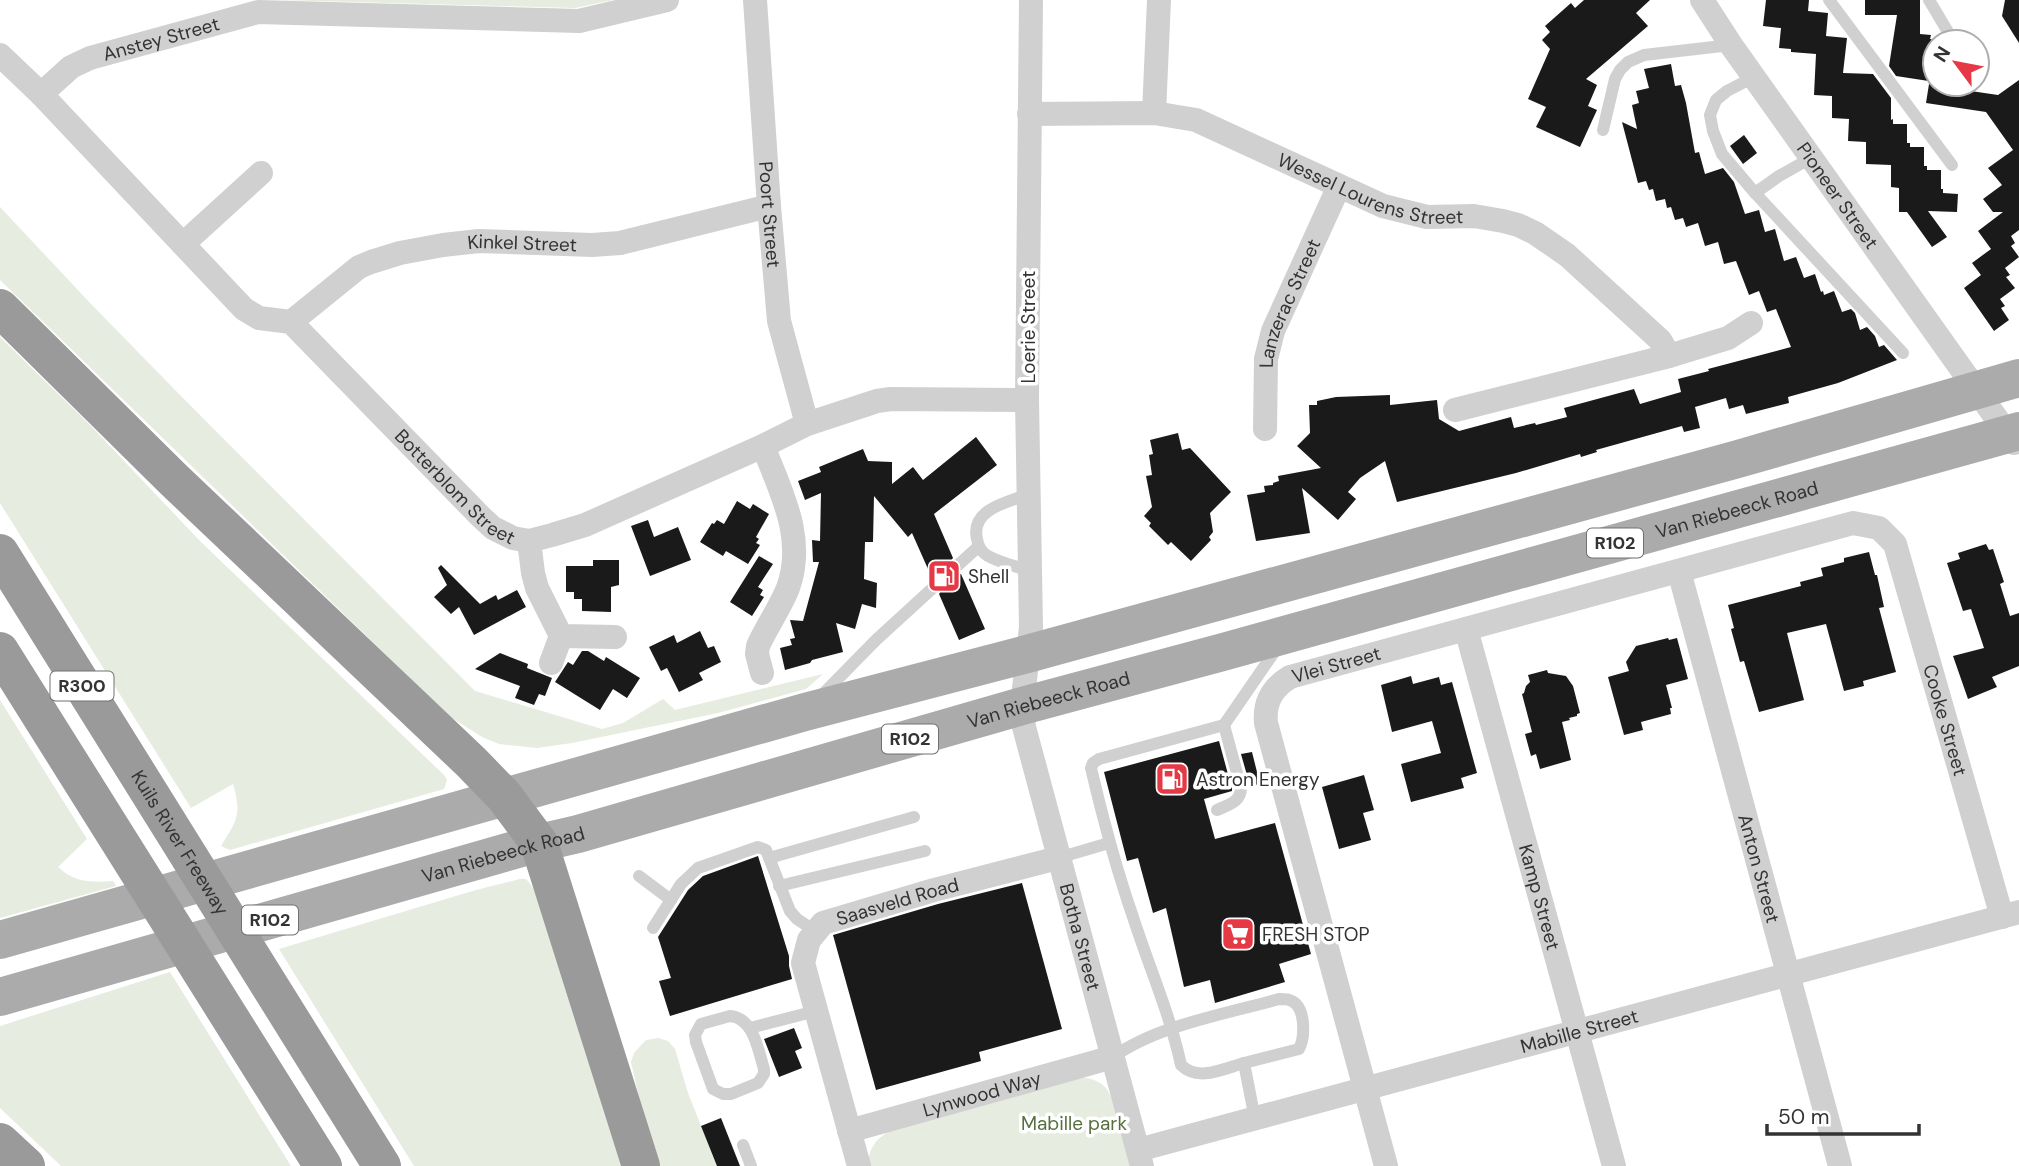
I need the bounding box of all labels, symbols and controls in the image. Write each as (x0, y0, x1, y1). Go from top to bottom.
street label: Anstey Street (100, 11, 222, 67)
north arrow (1921, 28, 1991, 98)
text: N (1928, 42, 1956, 67)
street label: Pioneer Street (1791, 137, 1884, 254)
street label: Wessel Lourens Street (1274, 147, 1464, 230)
street label: Poort Street (753, 161, 786, 269)
street label: Kinkel Street (466, 229, 577, 257)
street label: Lanzerac Street (1254, 235, 1326, 368)
street label: Loerie Street (1016, 271, 1041, 383)
street label: Botterblom Street (389, 424, 519, 550)
street label: Van Riebeeck Road (1653, 475, 1821, 544)
road number: R102 (1587, 528, 1643, 558)
fuel station icon: Shell (925, 557, 963, 595)
place label: Shell (968, 564, 1009, 589)
street label: Vlei Street (1289, 641, 1384, 689)
street label: Cooke Street (1917, 661, 1973, 779)
street label: Van Riebeeck Road (964, 666, 1133, 734)
road number: R300 (50, 672, 114, 700)
road number: R102 (882, 724, 938, 754)
fuel station icon: Astron Energy (1153, 760, 1191, 798)
street label: Kuils River Freeway (125, 766, 235, 920)
place label: Astron Energy (1196, 767, 1320, 792)
street label: Anton Street (1732, 811, 1786, 926)
street label: Van Riebeeck Road (419, 821, 588, 889)
street label: Kamp Street (1513, 841, 1566, 953)
street label: Saasveld Road (833, 872, 962, 931)
street label: Botha Street (1054, 881, 1106, 993)
road number: R102 (242, 905, 298, 934)
supermarket icon: FRESH STOP (1219, 915, 1257, 953)
place label: FRESH STOP (1262, 922, 1370, 947)
street label: Mabille Street (1518, 1003, 1641, 1059)
street label: Lynwood Way (920, 1066, 1045, 1123)
scale bar (1767, 1092, 1919, 1136)
text: 50 m (1778, 1103, 1829, 1131)
park label: Mabille park (1021, 1111, 1127, 1136)

